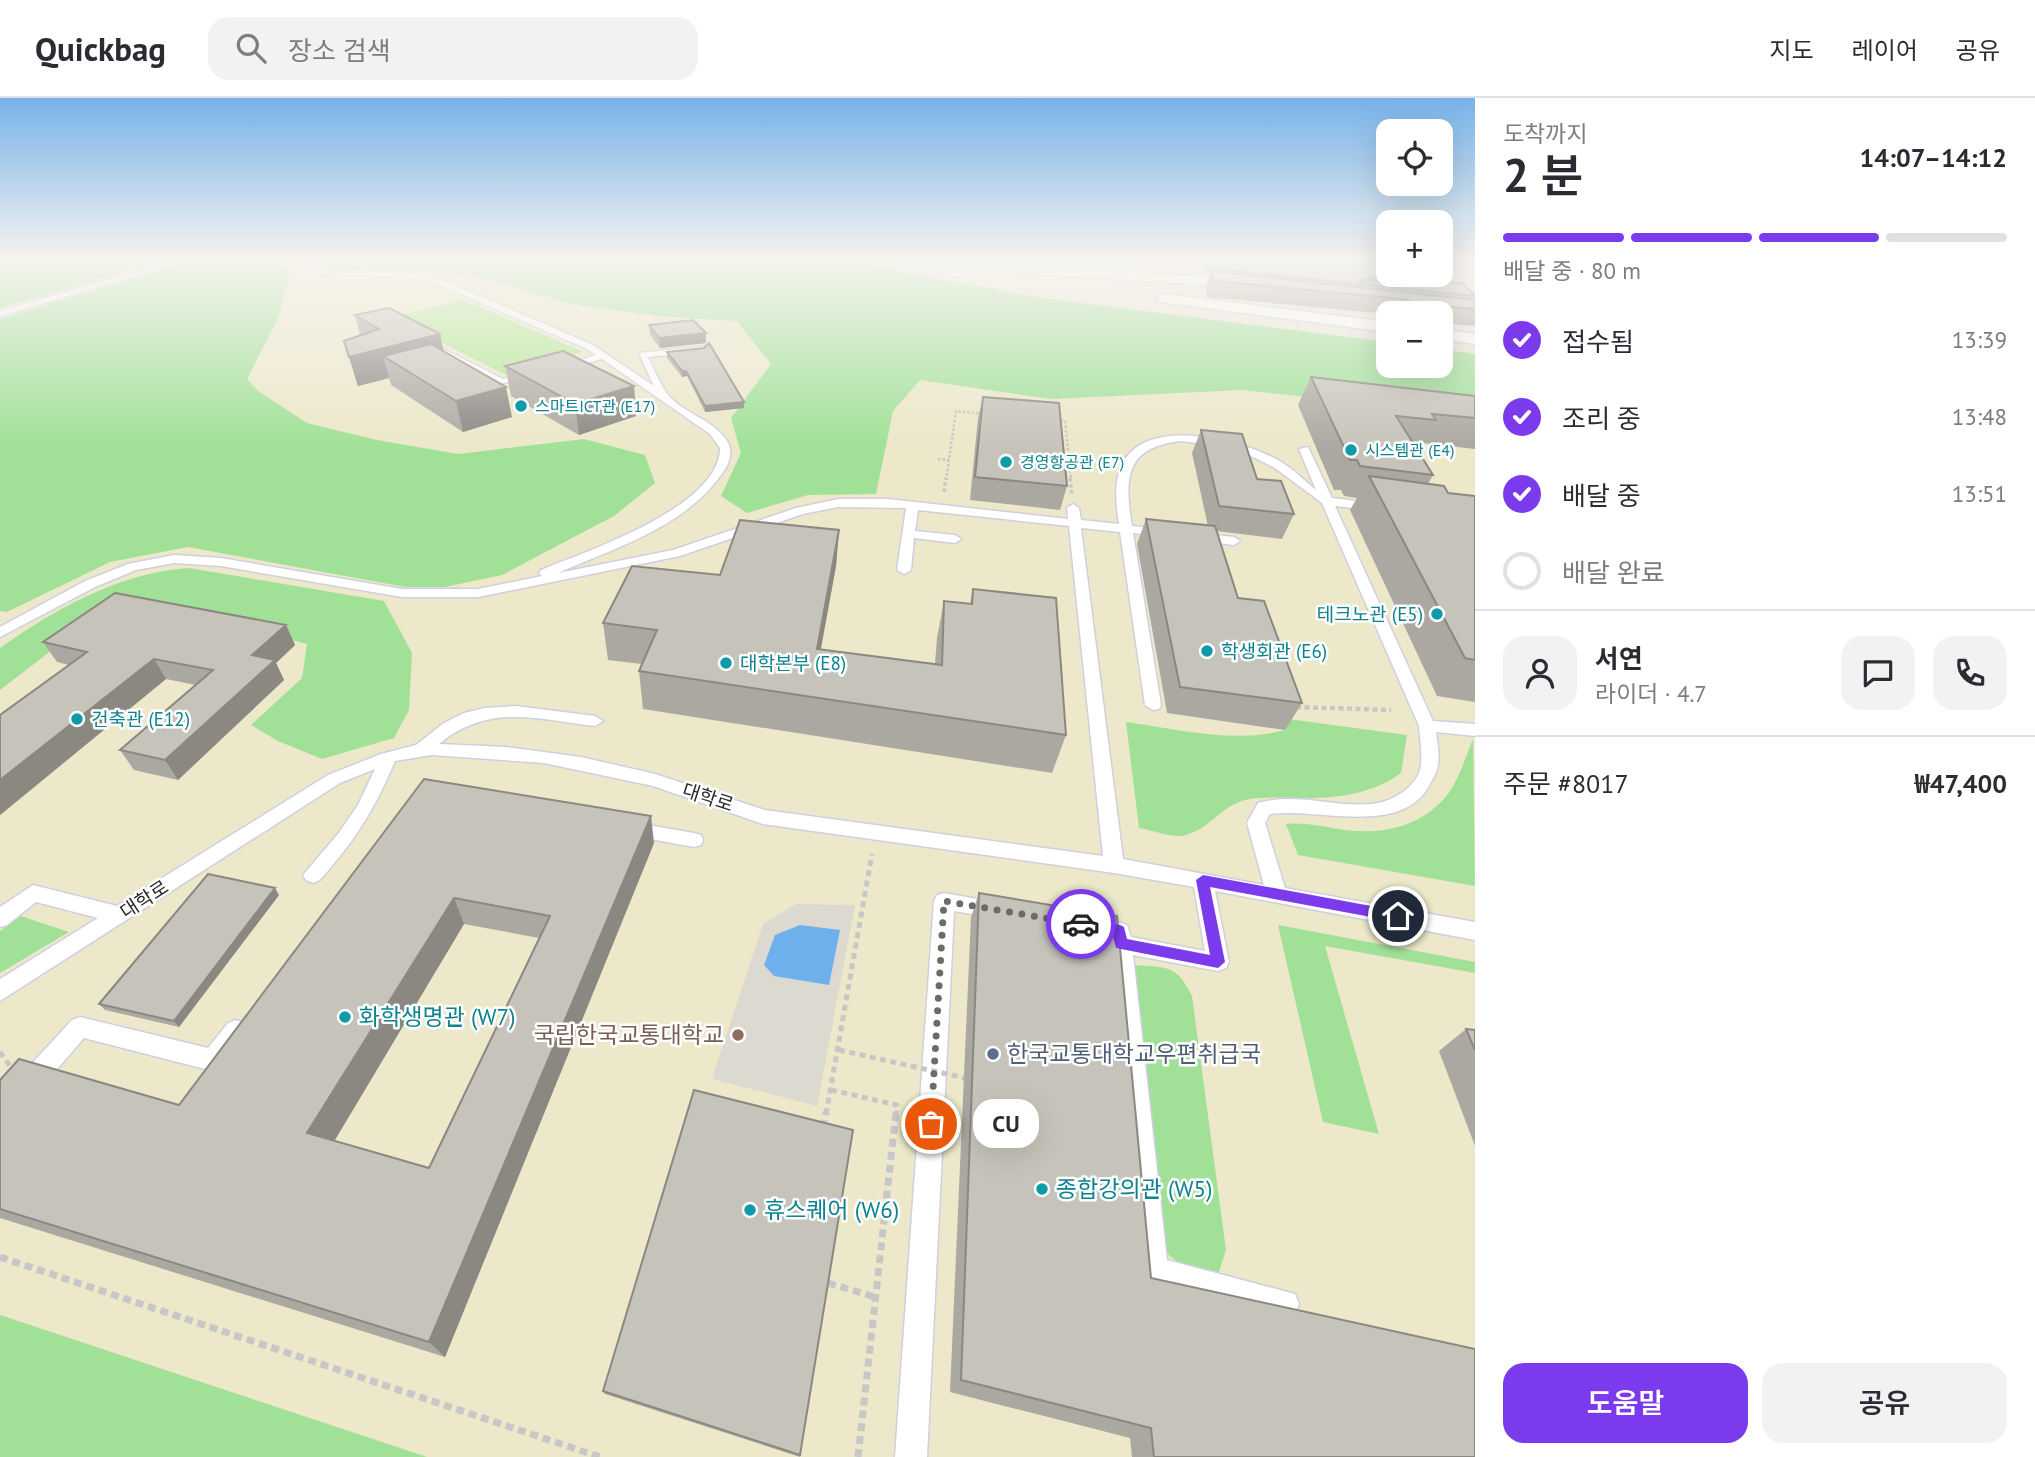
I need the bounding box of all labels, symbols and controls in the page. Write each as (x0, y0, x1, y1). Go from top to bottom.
search box (208, 17, 698, 80)
text: Quickbag (35, 27, 166, 70)
icon: search (232, 29, 270, 67)
text: 장소 검색 (288, 34, 391, 67)
text: 지도 (1769, 35, 1814, 66)
text: 레이어 (1852, 35, 1918, 66)
text: 공유 (1956, 35, 2000, 66)
map controls (1376, 119, 1453, 378)
button: locate (1376, 119, 1453, 196)
text: 도착까지 (1503, 119, 1588, 148)
text: 14:07–14:12 (1860, 141, 2007, 174)
text: 2 분 (1503, 145, 1583, 205)
button: + (1376, 210, 1453, 287)
text: 배달 중 · 80 m (1503, 256, 1641, 285)
button: − (1376, 301, 1453, 378)
icon: check (1503, 321, 1541, 359)
text: 접수됨 (1562, 325, 1634, 358)
text: 13:39 (1952, 325, 2007, 354)
place label: 스마트ICT관 (E17) (535, 396, 655, 416)
marker: 스마트ICT관 (E17) (513, 398, 529, 414)
icon: check (1503, 398, 1541, 436)
text: 조리 중 (1562, 402, 1641, 435)
text: 13:48 (1952, 402, 2007, 431)
place label: 시스템관 (E4) (1365, 440, 1454, 460)
marker: 시스템관 (E4) (1343, 442, 1359, 458)
place label: 경영항공관 (E7) (1020, 452, 1124, 472)
marker: 경영항공관 (E7) (998, 454, 1014, 470)
icon: check (1503, 475, 1541, 513)
text: 배달 중 (1562, 479, 1641, 512)
text: 13:51 (1952, 479, 2007, 508)
text: 배달 완료 (1562, 556, 1665, 589)
place label: 테크노관 (E5) (1317, 602, 1423, 626)
marker: 테크노관 (E5) (1429, 606, 1445, 622)
button: person (1503, 636, 1577, 710)
button: chat (1841, 636, 1915, 710)
button: phone (1933, 636, 2007, 710)
place label: 학생회관 (E6) (1221, 639, 1327, 663)
text: 서연 (1595, 642, 1643, 675)
marker: 학생회관 (E6) (1199, 643, 1215, 659)
place label: 대학본부 (E8) (740, 651, 846, 675)
marker: 대학본부 (E8) (718, 655, 734, 671)
text: 라이더 · 4.7 (1595, 679, 1707, 708)
place label: 건축관 (E12) (91, 707, 190, 731)
marker: 건축관 (E12) (69, 711, 85, 727)
text: 주문 #8017 (1503, 767, 1629, 800)
text: ₩47,400 (1914, 767, 2007, 800)
street label: 대학로 (679, 777, 737, 817)
street label: 대학로 (115, 875, 173, 923)
pin (1368, 886, 1428, 946)
courier (1046, 889, 1116, 959)
icon: home (1379, 897, 1417, 935)
icon: car (1062, 905, 1100, 943)
place label: 화학생명관 (W7) (359, 1002, 515, 1031)
marker: 화학생명관 (W7) (337, 1009, 353, 1025)
place label: 국립한국교통대학교 (534, 1020, 724, 1049)
marker: 국립한국교통대학교 (730, 1027, 746, 1043)
place label: 한국교통대학교우편취급국 (1007, 1039, 1261, 1068)
marker: 한국교통대학교우편취급국 (985, 1046, 1001, 1062)
pin (901, 1094, 961, 1154)
callout: CU (973, 1100, 1040, 1148)
icon: bag (912, 1105, 950, 1143)
text: CU (992, 1109, 1020, 1138)
place label: 종합강의관 (W5) (1056, 1174, 1212, 1203)
marker: 종합강의관 (W5) (1034, 1181, 1050, 1197)
place label: 휴스퀘어 (W6) (764, 1195, 899, 1224)
marker: 휴스퀘어 (W6) (742, 1202, 758, 1218)
button: 도움말 (1503, 1363, 1748, 1443)
button: 공유 (1762, 1363, 2007, 1443)

